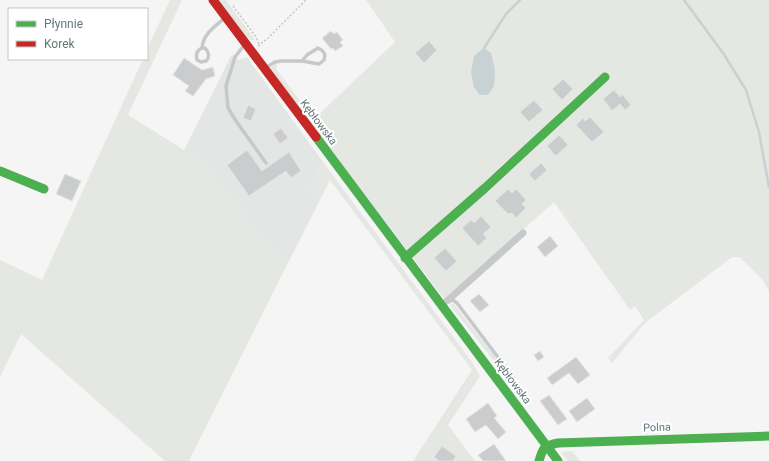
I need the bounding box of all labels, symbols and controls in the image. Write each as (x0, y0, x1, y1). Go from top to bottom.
legend (8, 8, 148, 60)
text: Płynnie (44, 17, 83, 31)
text: Korek (44, 37, 76, 51)
street label: Kębłowska (297, 97, 340, 148)
street label: Kębłowska (491, 356, 534, 407)
street label: Polna (643, 421, 671, 434)

